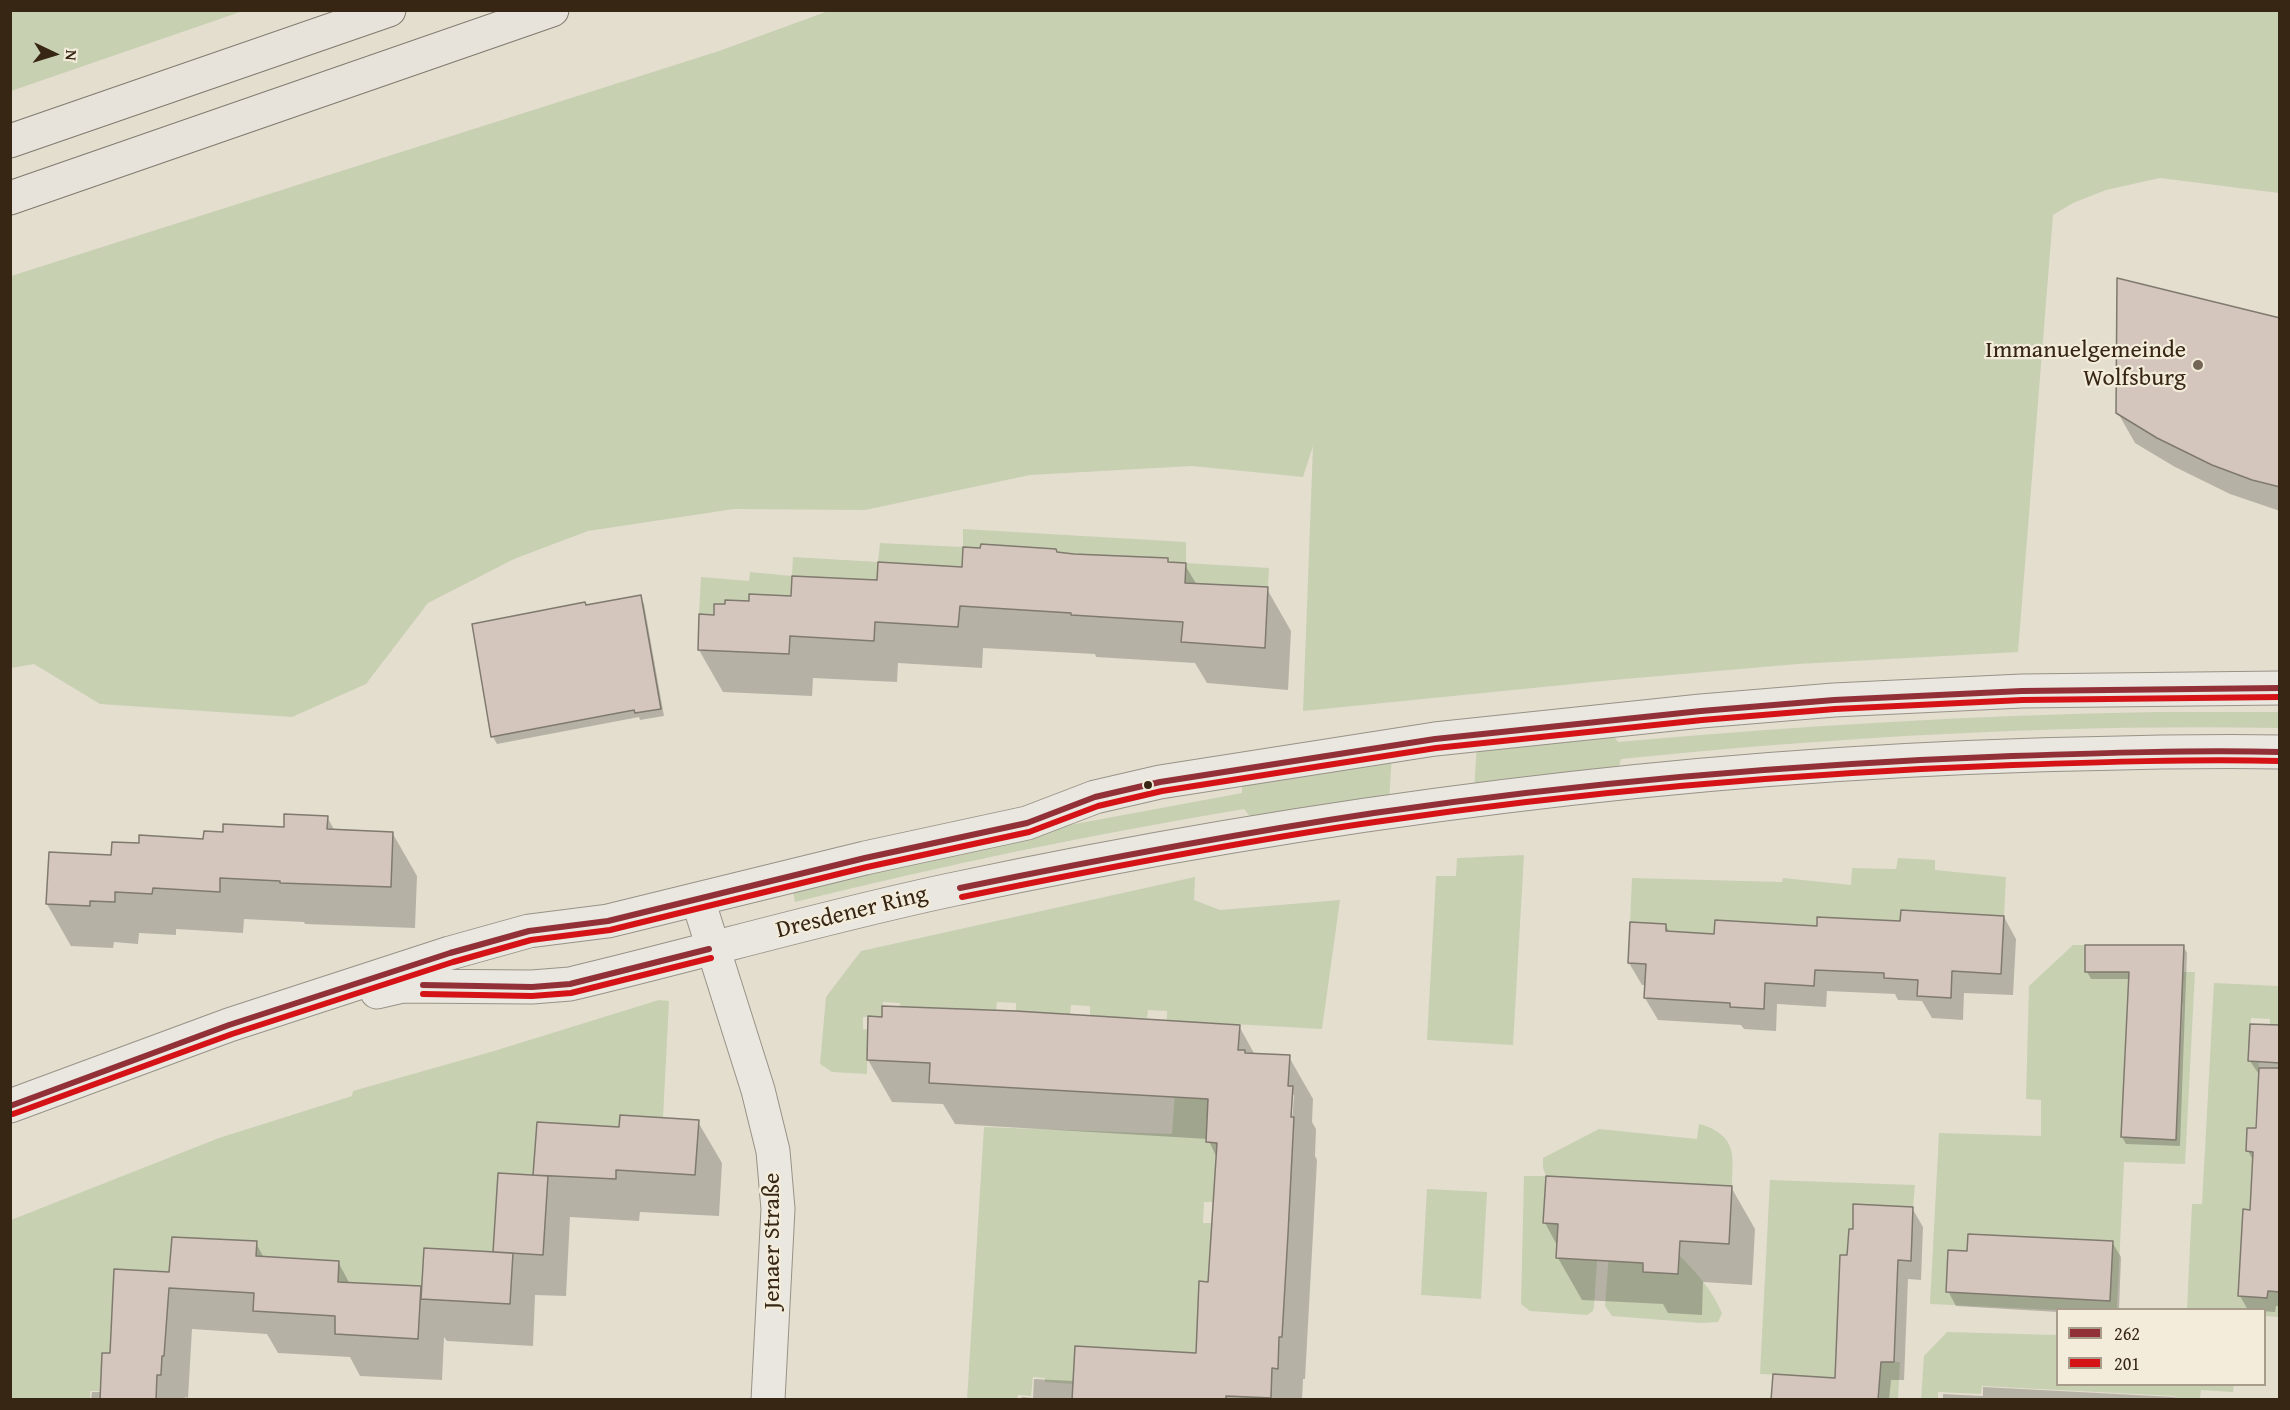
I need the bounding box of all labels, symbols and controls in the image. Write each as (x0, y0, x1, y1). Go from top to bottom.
north arrow (24, 24, 84, 84)
text: N (60, 49, 84, 61)
place label: Immanuelgemeinde Wolfsburg (1985, 337, 2186, 393)
marker: Immanuelgemeinde Wolfsburg (2191, 358, 2205, 372)
unlabelled marker (1142, 779, 1154, 791)
street label: Dresdener Ring (773, 880, 931, 946)
street label: Jenaer Straße (759, 1173, 787, 1309)
legend (2056, 1308, 2266, 1386)
text: 262 (2114, 1320, 2140, 1347)
text: 201 (2114, 1350, 2140, 1377)

